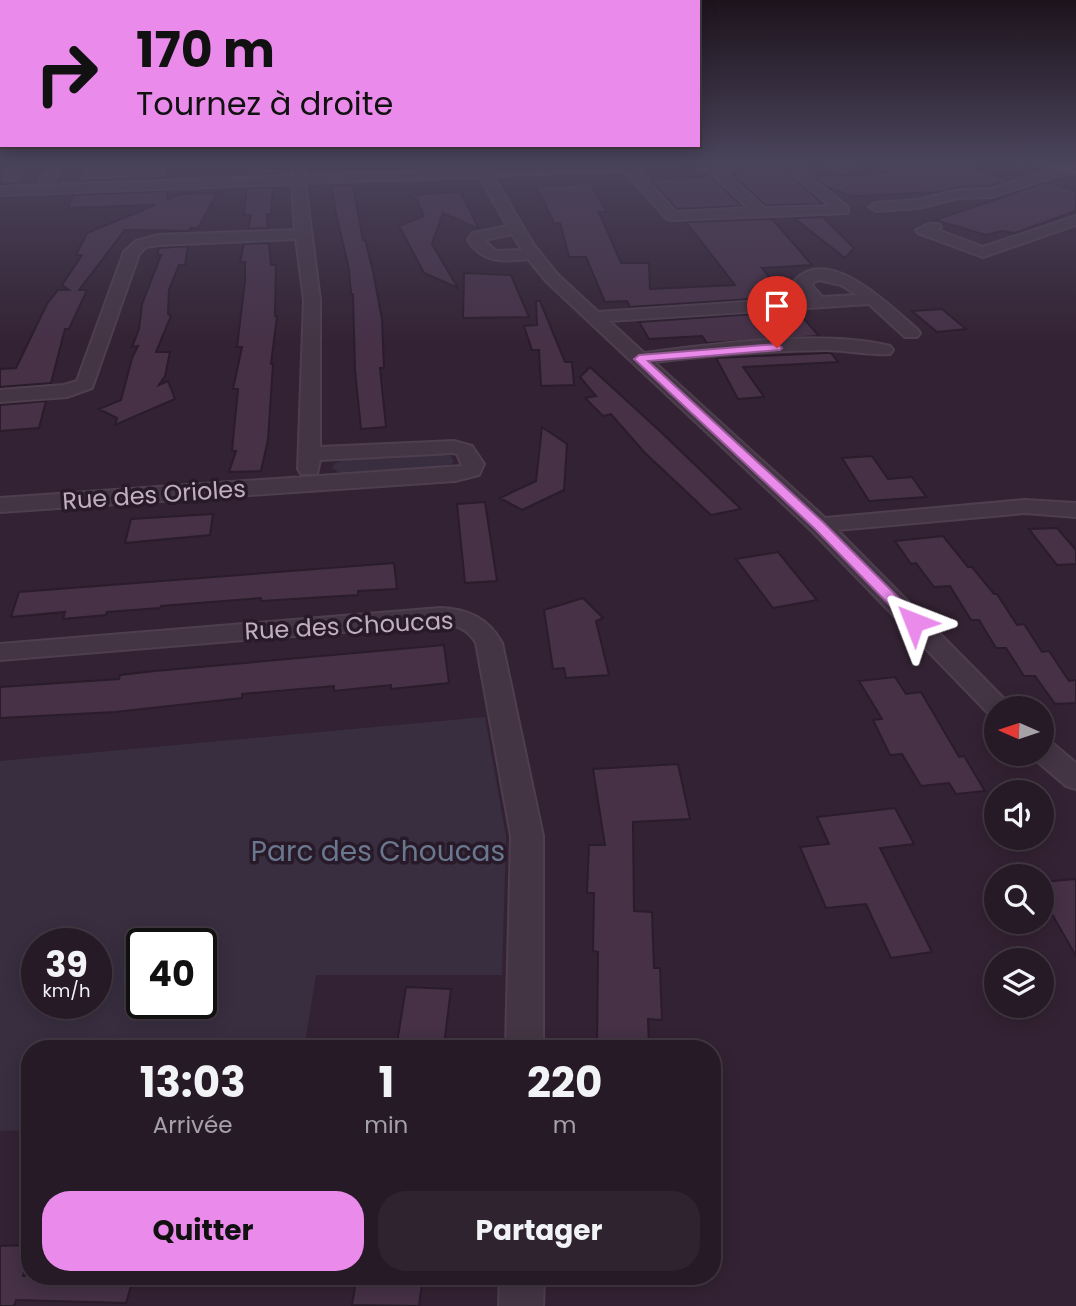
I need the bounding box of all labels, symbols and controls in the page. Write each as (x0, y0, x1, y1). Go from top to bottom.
text: 170 m (136, 16, 275, 84)
icon: right (21, 28, 112, 119)
text: Tournez à droite (136, 81, 393, 126)
pin (747, 276, 807, 348)
icon: arrive (758, 287, 796, 325)
street label: Rue des Orioles (61, 472, 247, 517)
position arrow (877, 585, 951, 659)
street label: Rue des Choucas (244, 604, 454, 647)
north arrow (984, 696, 1054, 766)
map controls (984, 696, 1054, 1018)
button: sound (984, 780, 1054, 850)
park label: Parc des Choucas (251, 832, 505, 871)
button: search (984, 864, 1054, 934)
speed limit sign: 40 (126, 928, 217, 1019)
text: 39 (45, 940, 88, 989)
button: layers (984, 948, 1054, 1018)
text: km/h (43, 978, 90, 1003)
text: 13:03 (140, 1053, 246, 1112)
text: 1 (378, 1053, 394, 1112)
text: 220 (527, 1053, 602, 1112)
text: Arrivée (153, 1109, 233, 1141)
text: min (364, 1109, 408, 1141)
text: m (553, 1109, 577, 1141)
button: Quitter (42, 1191, 364, 1271)
button: Partager (378, 1191, 700, 1271)

